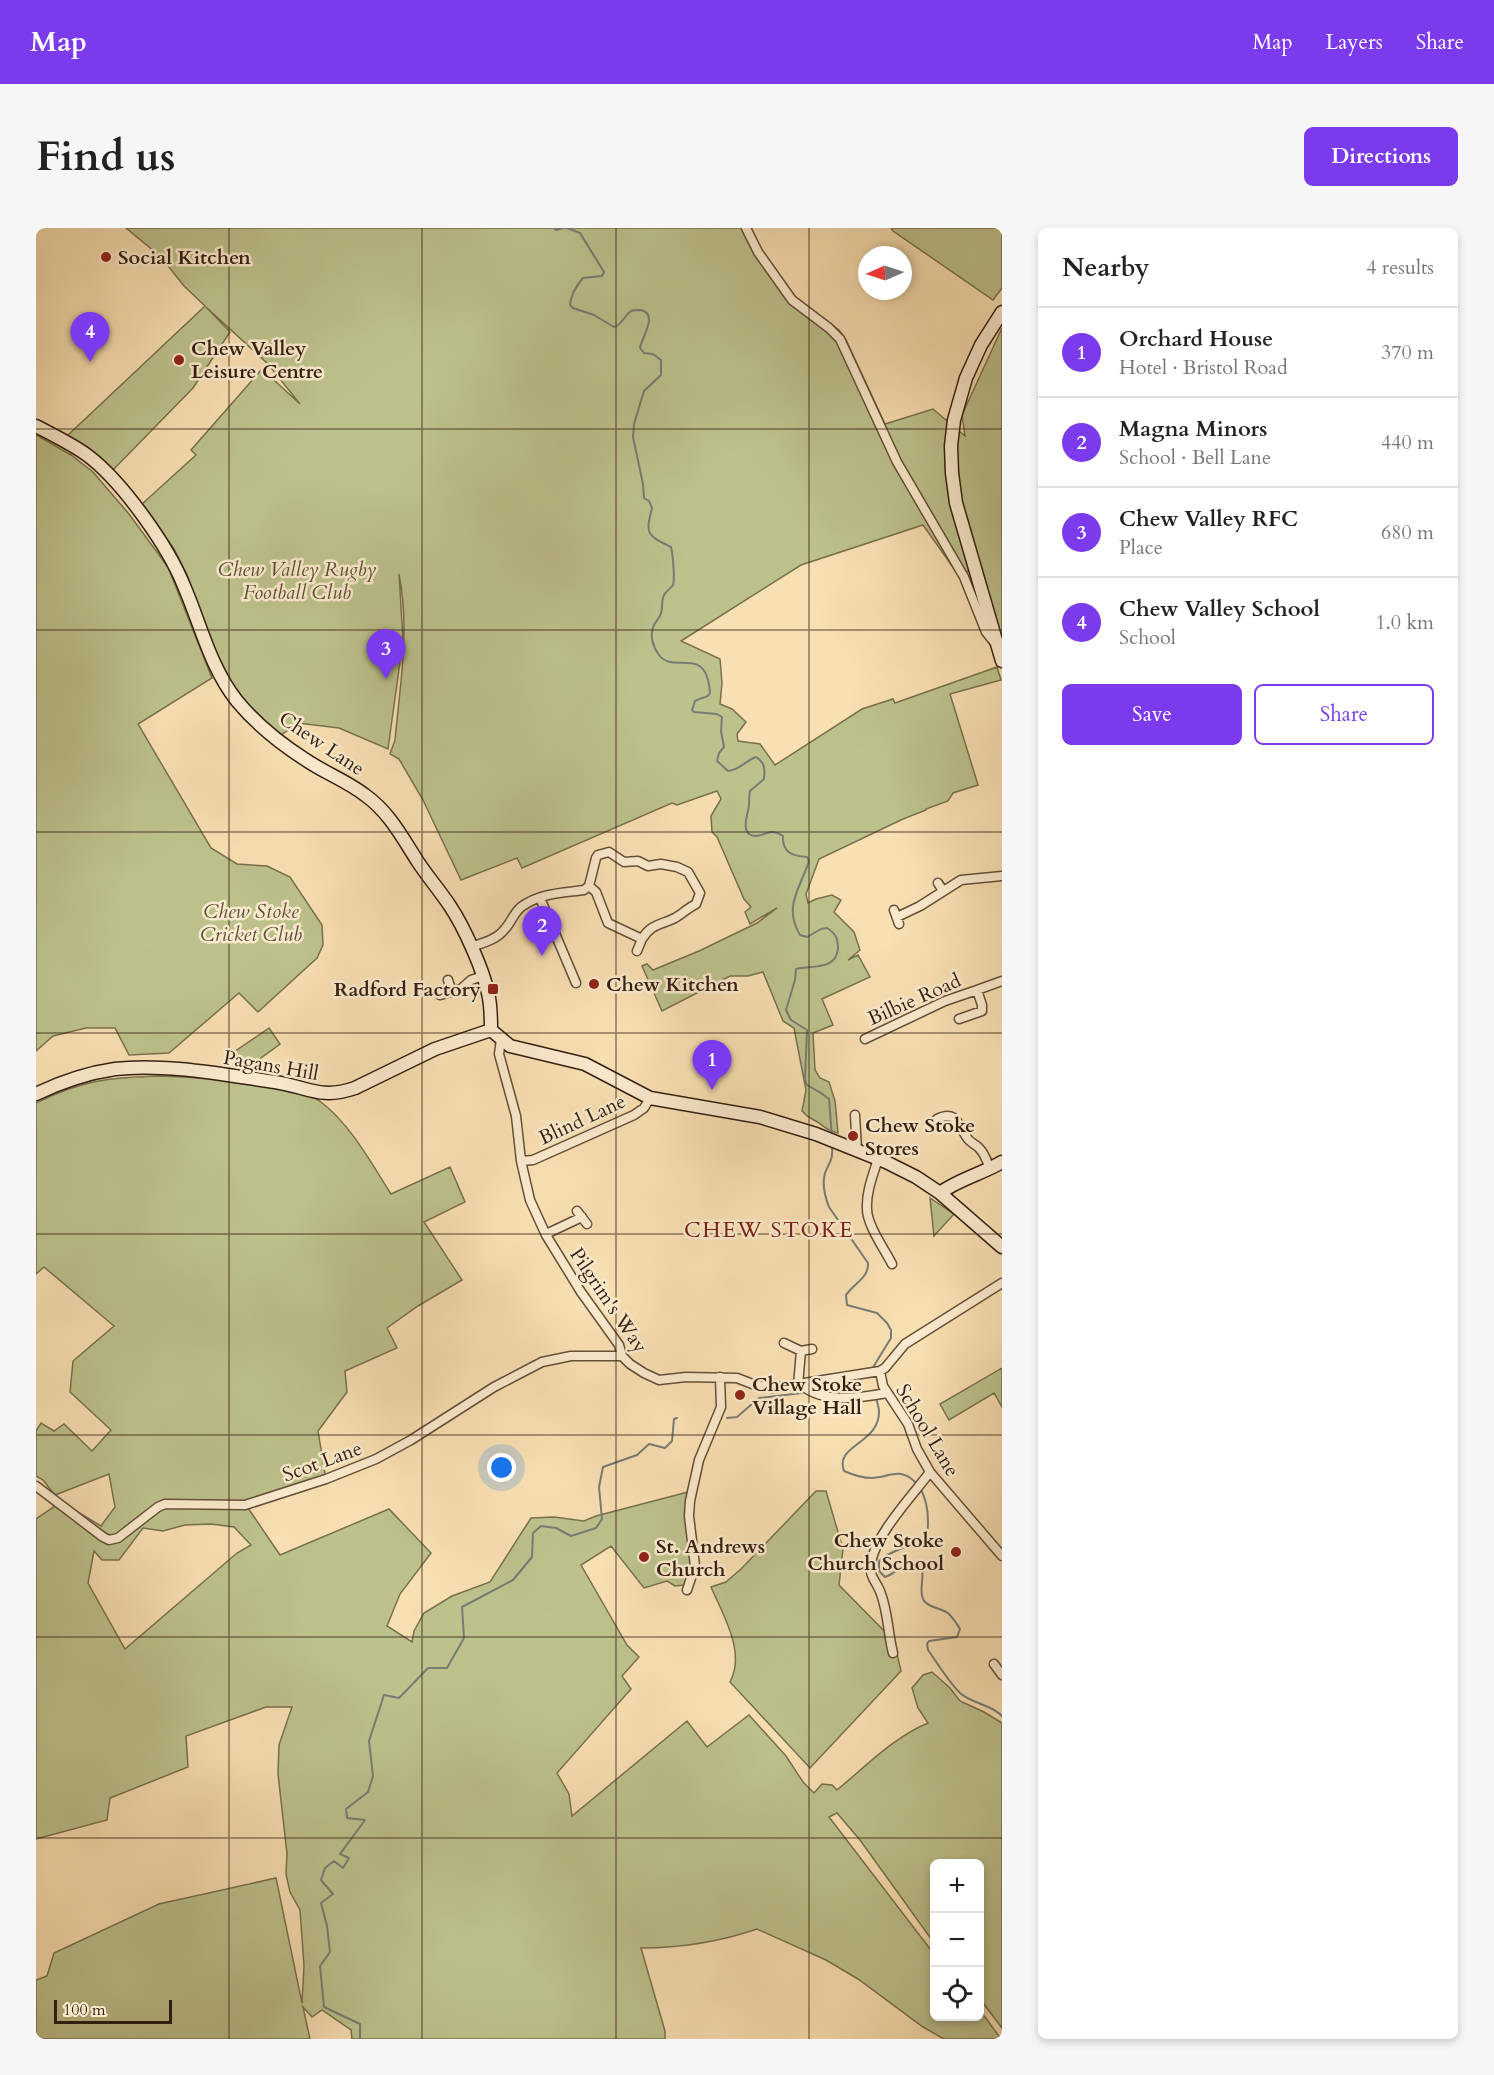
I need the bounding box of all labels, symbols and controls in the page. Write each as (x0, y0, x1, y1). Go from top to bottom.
text: Map (30, 23, 87, 61)
text: Map (1253, 28, 1293, 57)
text: Layers (1326, 28, 1383, 57)
text: Share (1416, 28, 1464, 57)
button: Directions (1304, 127, 1458, 186)
text: Find us (36, 128, 176, 185)
place label: Social Kitchen (118, 244, 251, 271)
north arrow (858, 246, 912, 300)
marker: Social Kitchen (99, 250, 113, 264)
text: Nearby (1062, 250, 1150, 285)
text: 4 results (1366, 254, 1434, 281)
pin: 4 (70, 312, 110, 362)
text: Orchard House (1119, 324, 1273, 354)
place label: Chew Valley Leisure Centre (191, 335, 323, 385)
text: 1 (1076, 339, 1087, 366)
text: 370 m (1381, 339, 1434, 366)
marker: Chew Valley Leisure Centre (172, 353, 186, 367)
text: Hotel · Bristol Road (1119, 354, 1288, 381)
text: Magna Minors (1119, 414, 1268, 444)
text: 2 (1076, 429, 1087, 456)
text: 440 m (1381, 429, 1434, 456)
text: School · Bell Lane (1119, 444, 1271, 471)
text: Chew Valley RFC (1119, 504, 1298, 534)
text: 3 (1076, 519, 1087, 546)
text: 680 m (1381, 519, 1434, 546)
text: Place (1119, 534, 1163, 561)
park label: Chew Valley Rugby Football Club (218, 556, 377, 606)
text: Chew Valley School (1119, 594, 1320, 624)
text: 4 (1076, 609, 1087, 636)
text: 1.0 km (1375, 609, 1434, 636)
text: School (1119, 624, 1176, 651)
pin: 3 (366, 630, 406, 679)
button: Save (1062, 684, 1242, 745)
button: Share (1254, 684, 1434, 745)
street label: Chew Lane (274, 705, 370, 782)
park label: Chew Stoke Cricket Club (200, 898, 302, 948)
pin: 2 (522, 906, 562, 956)
street label: Bilbie Road (863, 967, 965, 1032)
place label: Chew Kitchen (606, 971, 739, 998)
place label: Radford Factory (334, 976, 482, 1003)
marker: Chew Kitchen (587, 977, 601, 991)
marker: Radford Factory (486, 982, 500, 996)
pin: 1 (692, 1040, 732, 1090)
street label: Pagans Hill (221, 1044, 321, 1087)
street label: Blind Lane (534, 1088, 630, 1151)
place label: Chew Stoke Stores (865, 1112, 975, 1162)
marker: Chew Stoke Stores (846, 1129, 860, 1143)
district label: CHEW STOKE (684, 1215, 854, 1245)
street label: Pilgrim's Way (563, 1242, 654, 1359)
place label: Chew Stoke Village Hall (752, 1371, 862, 1421)
street label: School Lane (889, 1379, 966, 1482)
marker: Chew Stoke Village Hall (733, 1388, 747, 1402)
street label: Scot Lane (279, 1435, 366, 1488)
your location (487, 1453, 516, 1482)
place label: Chew Stoke Church School (807, 1527, 944, 1577)
place label: St. Andrews Church (656, 1533, 765, 1583)
marker: Chew Stoke Church School (949, 1545, 963, 1559)
marker: St. Andrews Church (637, 1550, 651, 1564)
map controls (930, 1859, 984, 2021)
button: + (930, 1859, 984, 1913)
button: − (930, 1913, 984, 1967)
button: locate (930, 1967, 984, 2021)
scale bar (54, 1997, 172, 2024)
text: 100 m (63, 1999, 105, 2021)

